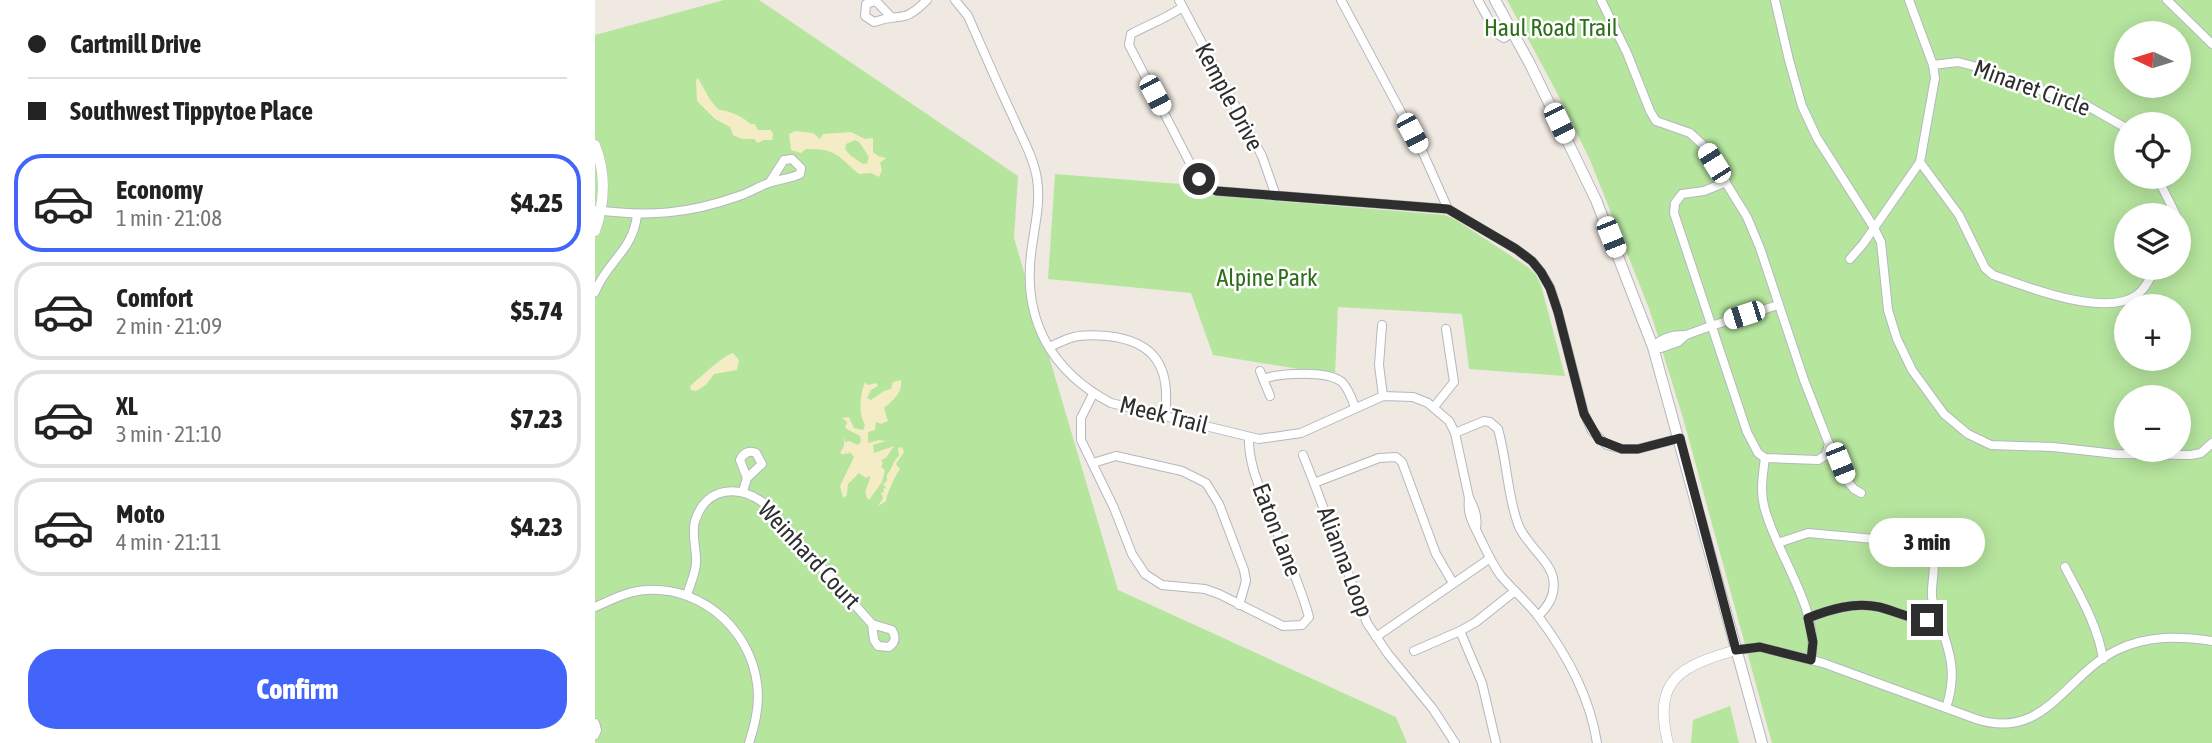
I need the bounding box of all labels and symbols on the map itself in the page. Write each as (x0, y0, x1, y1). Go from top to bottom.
park label: Haul Road Trail (1484, 14, 1619, 41)
north arrow (2114, 21, 2191, 98)
street label: Kemple Drive (1190, 38, 1269, 155)
street label: Minaret Circle (1970, 54, 2094, 121)
car (1136, 72, 1175, 118)
car (1541, 100, 1578, 146)
car (1393, 110, 1432, 156)
car (1694, 140, 1735, 186)
route start (1183, 163, 1215, 195)
car (1594, 214, 1629, 260)
park label: Alpine Park (1217, 264, 1318, 291)
car (1721, 299, 1768, 331)
street label: Meek Trail (1117, 390, 1212, 439)
car (1823, 440, 1858, 486)
street label: Eaton Lane (1247, 480, 1307, 580)
street label: Weinhard Court (753, 495, 866, 614)
street label: Alianna Loop (1312, 503, 1379, 621)
callout: 3 min (1869, 518, 1985, 568)
route end (1911, 604, 1943, 636)

